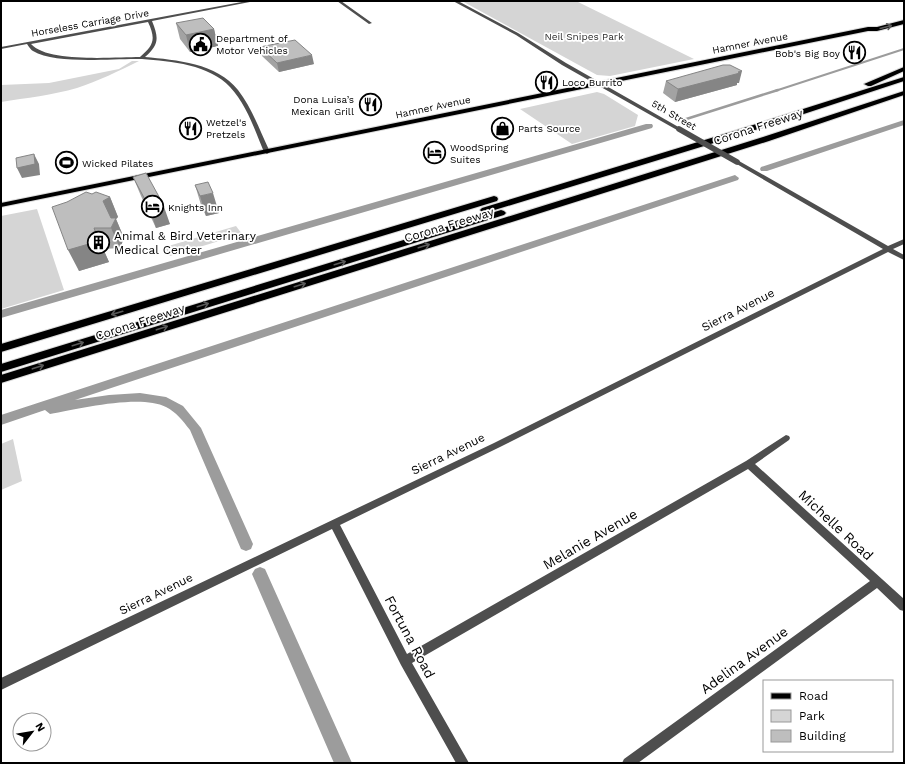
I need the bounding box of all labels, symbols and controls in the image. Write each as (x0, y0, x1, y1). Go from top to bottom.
street label: Horseless Carriage Drive (30, 7, 150, 39)
one-way arrow (880, 23, 893, 30)
street label: Hamner Avenue (711, 30, 789, 56)
public building icon: Department of Motor Vehicles (187, 31, 213, 57)
park label: Neil Snipes Park (544, 31, 624, 42)
place label: Department of Motor Vehicles (216, 33, 288, 56)
restaurant icon: Bob's Big Boy (842, 40, 868, 66)
place label: Bob's Big Boy (775, 48, 841, 59)
restaurant icon: Loco Burrito (533, 69, 559, 95)
place label: Loco Burrito (562, 77, 623, 88)
restaurant icon: Dona Luisa’s Mexican Grill (357, 92, 383, 118)
place label: Dona Luisa’s Mexican Grill (291, 94, 354, 117)
street label: Hamner Avenue (394, 94, 472, 120)
street label: 5th Street (650, 98, 699, 133)
street label: Corona Freeway (712, 106, 805, 148)
restaurant icon: Wetzel's Pretzels (178, 115, 204, 141)
shop icon: Parts Source (489, 115, 515, 141)
place label: Wetzel's Pretzels (206, 117, 246, 140)
place label: Parts Source (518, 123, 581, 134)
hotel icon: WoodSpring Suites (421, 140, 447, 166)
place label: WoodSpring Suites (450, 142, 509, 165)
sports icon: Wicked Pilates (53, 150, 79, 176)
place label: Wicked Pilates (82, 158, 153, 169)
hotel icon: Knights Inn (140, 194, 166, 220)
place label: Knights Inn (168, 202, 223, 213)
street label: Corona Freeway (402, 204, 496, 245)
place label: Animal & Bird Veterinary Medical Center (114, 229, 257, 257)
building icon: Animal & Bird Veterinary Medical Center (86, 230, 112, 256)
one-way arrow (417, 242, 430, 249)
one-way arrow (334, 259, 347, 266)
one-way arrow (293, 281, 306, 288)
street label: Sierra Avenue (699, 286, 777, 334)
street label: Corona Freeway (94, 301, 187, 343)
one-way arrow (196, 301, 208, 309)
one-way arrow (111, 310, 124, 317)
one-way arrow (155, 324, 168, 331)
one-way arrow (72, 340, 85, 347)
one-way arrow (32, 363, 45, 370)
street label: Sierra Avenue (409, 430, 487, 478)
street label: Michelle Road (795, 486, 877, 564)
street label: Melanie Avenue (540, 505, 640, 573)
street label: Sierra Avenue (117, 570, 195, 618)
street label: Fortuna Road (382, 593, 438, 681)
street label: Adelina Avenue (697, 623, 791, 697)
legend (763, 680, 893, 752)
text: Road (799, 689, 828, 703)
text: Park (799, 709, 825, 723)
north arrow (12, 712, 52, 752)
text: N (32, 720, 48, 734)
text: Building (799, 729, 846, 743)

